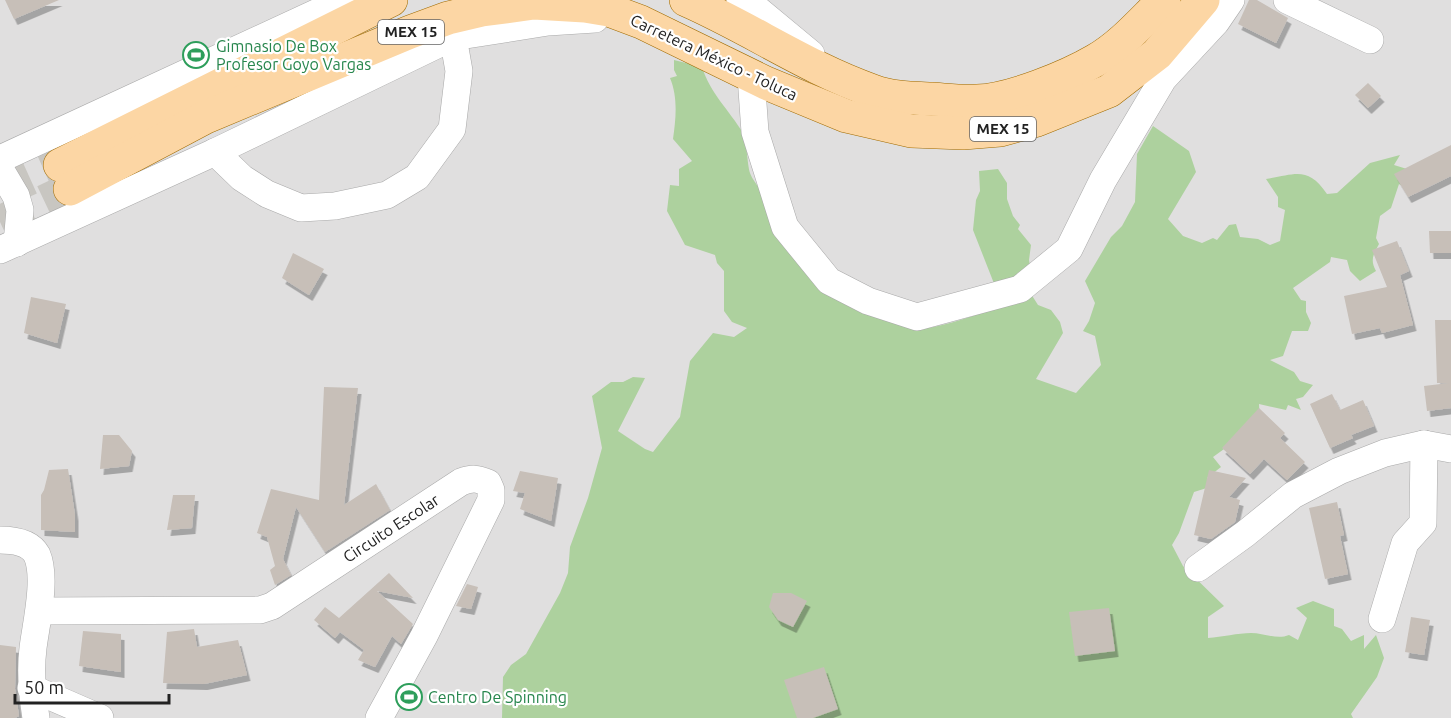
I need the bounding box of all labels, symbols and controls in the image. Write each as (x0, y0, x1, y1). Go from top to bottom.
street label: Carretera México - Toluca (628, 10, 800, 104)
road number: MEX 15 (378, 20, 444, 44)
place label: Gimnasio De Box Profesor Goyo Vargas (216, 37, 371, 73)
sports icon: Gimnasio De Box Profesor Goyo Vargas (181, 40, 211, 70)
road number: MEX 15 (970, 117, 1036, 141)
street label: Circuito Escolar (340, 490, 442, 566)
scale bar (15, 667, 170, 705)
text: 50 m (24, 677, 64, 697)
sports icon: Centro De Spinning (394, 682, 424, 712)
place label: Centro De Spinning (428, 688, 567, 706)

